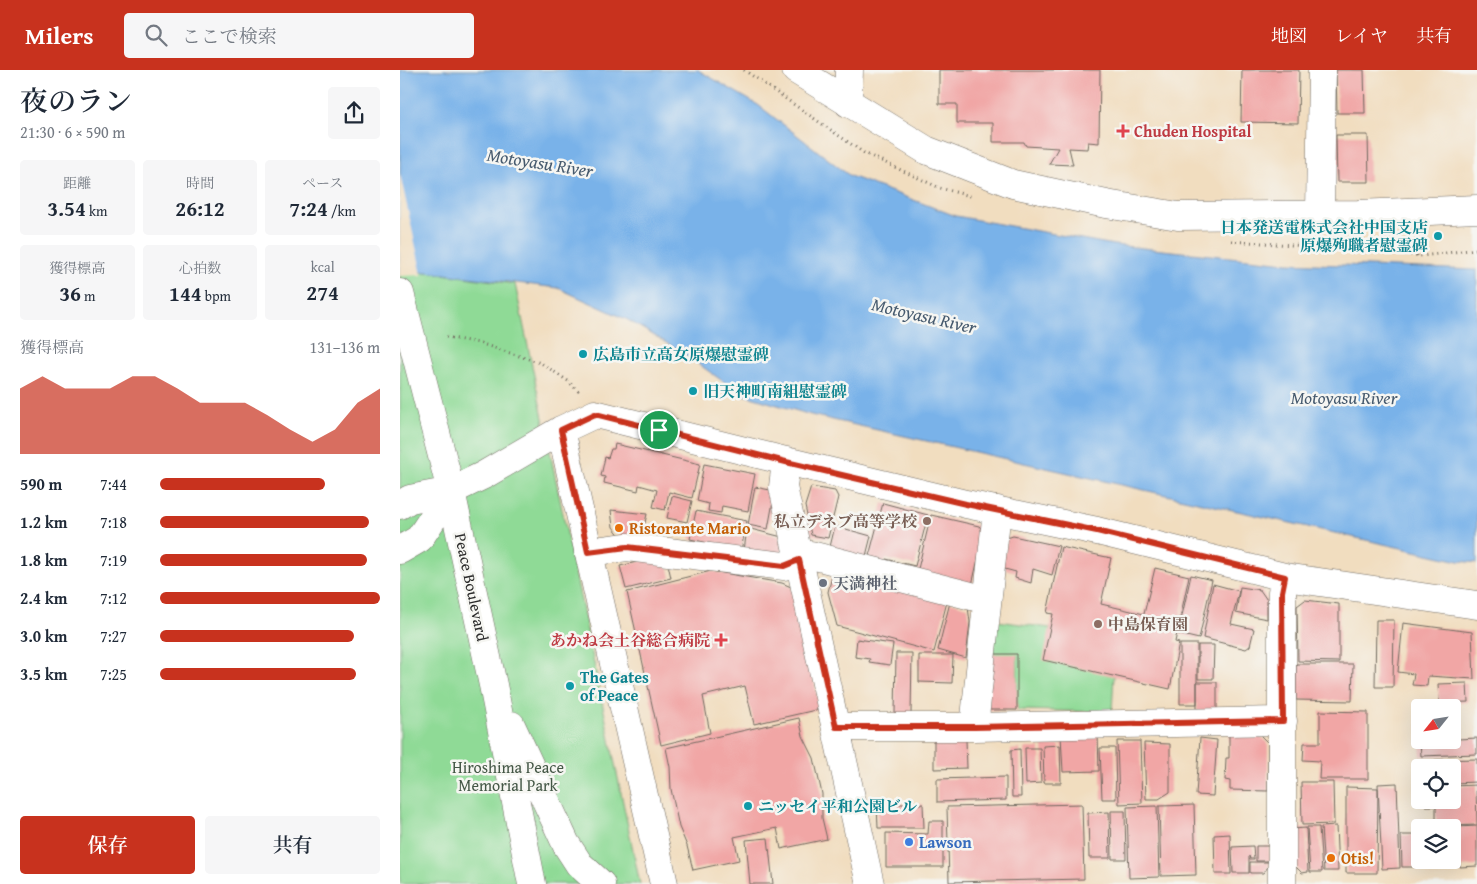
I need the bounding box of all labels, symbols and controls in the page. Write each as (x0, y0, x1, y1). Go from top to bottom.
search box (124, 13, 474, 58)
text: Milers (25, 18, 94, 53)
icon: search (142, 21, 170, 49)
text: ここで検索 (182, 22, 277, 50)
text: 地図 (1271, 22, 1307, 49)
text: レイヤ (1335, 22, 1388, 49)
text: 共有 (1416, 22, 1452, 49)
text: 夜のラン (20, 80, 132, 121)
button: share (328, 87, 380, 139)
place label: Chuden Hospital (1134, 119, 1251, 143)
text: 21:30 · 6 × 590 m (20, 120, 125, 144)
marker: Chuden Hospital (1116, 124, 1130, 138)
water label: Motoyasu River (485, 141, 596, 184)
text: 距離 (63, 173, 91, 193)
text: 時間 (186, 173, 214, 193)
text: ペース (302, 173, 343, 193)
text: 3.54 (47, 193, 86, 224)
text: 26:12 (175, 193, 225, 224)
text: 7:24 (289, 193, 328, 224)
text: km (86, 201, 107, 221)
text: /km (328, 201, 356, 221)
place label: 日本発送電株式会社中国支店 原爆殉職者慰霊碑 (1220, 215, 1428, 257)
marker: 日本発送電株式会社中国支店 原爆殉職者慰霊碑 (1432, 230, 1444, 242)
text: kcal (311, 257, 335, 277)
text: 獲得標高 (49, 258, 105, 278)
text: 心拍数 (179, 258, 221, 278)
text: 274 (306, 277, 339, 308)
text: 36 (59, 278, 81, 309)
text: 144 (169, 278, 202, 309)
text: m (81, 286, 95, 306)
text: bpm (202, 286, 231, 306)
water label: Motoyasu River (869, 290, 980, 341)
text: 獲得標高 (20, 335, 84, 359)
text: 131–136 m (310, 335, 380, 359)
place label: 広島市立高女原爆慰霊碑 (593, 342, 769, 366)
marker: 広島市立高女原爆慰霊碑 (577, 348, 589, 360)
place label: 旧天神町南組慰霊碑 (703, 379, 847, 403)
water label: Motoyasu River (1291, 384, 1399, 411)
marker: 旧天神町南組慰霊碑 (687, 385, 699, 397)
pin (638, 409, 680, 451)
icon: arrive (645, 416, 673, 444)
text: 590 m (20, 472, 62, 496)
text: 7:44 (100, 472, 127, 496)
place label: 私立デネブ高等学校 (774, 509, 918, 533)
text: 1.2 km (20, 510, 67, 534)
text: 7:18 (100, 510, 127, 534)
marker: 私立デネブ高等学校 (921, 515, 933, 527)
place label: Ristorante Mario (629, 516, 751, 540)
marker: Ristorante Mario (613, 522, 625, 534)
street label: Peace Boulevard (449, 531, 495, 644)
text: 1.8 km (20, 548, 67, 572)
text: 7:19 (100, 548, 127, 572)
place label: 天満神社 (833, 571, 897, 595)
marker: 天満神社 (817, 577, 829, 589)
text: 2.4 km (20, 586, 67, 610)
text: 7:12 (100, 586, 127, 610)
place label: 中島保育園 (1108, 612, 1188, 636)
marker: 中島保育園 (1092, 618, 1104, 630)
text: 3.0 km (20, 624, 67, 648)
text: 7:27 (100, 624, 127, 648)
place label: あかね会土谷総合病院 (550, 628, 710, 652)
marker: あかね会土谷総合病院 (714, 633, 728, 647)
text: 3.5 km (20, 662, 67, 686)
text: 7:25 (100, 662, 127, 686)
place label: The Gates of Peace (580, 665, 649, 707)
marker: The Gates of Peace (564, 680, 576, 692)
north arrow (1411, 699, 1461, 749)
map controls (1411, 699, 1461, 869)
park label: Hiroshima Peace Memorial Park (452, 755, 564, 797)
button: locate (1411, 759, 1461, 809)
place label: ニッセイ平和公園ビル (758, 794, 917, 818)
marker: ニッセイ平和公園ビル (742, 800, 754, 812)
button: 保存 (20, 816, 195, 874)
button: 共有 (205, 816, 380, 874)
button: layers (1411, 819, 1461, 869)
place label: Lawson (919, 830, 972, 854)
marker: Lawson (903, 836, 915, 848)
place label: Otis! (1341, 846, 1374, 870)
marker: Otis! (1325, 852, 1337, 864)

